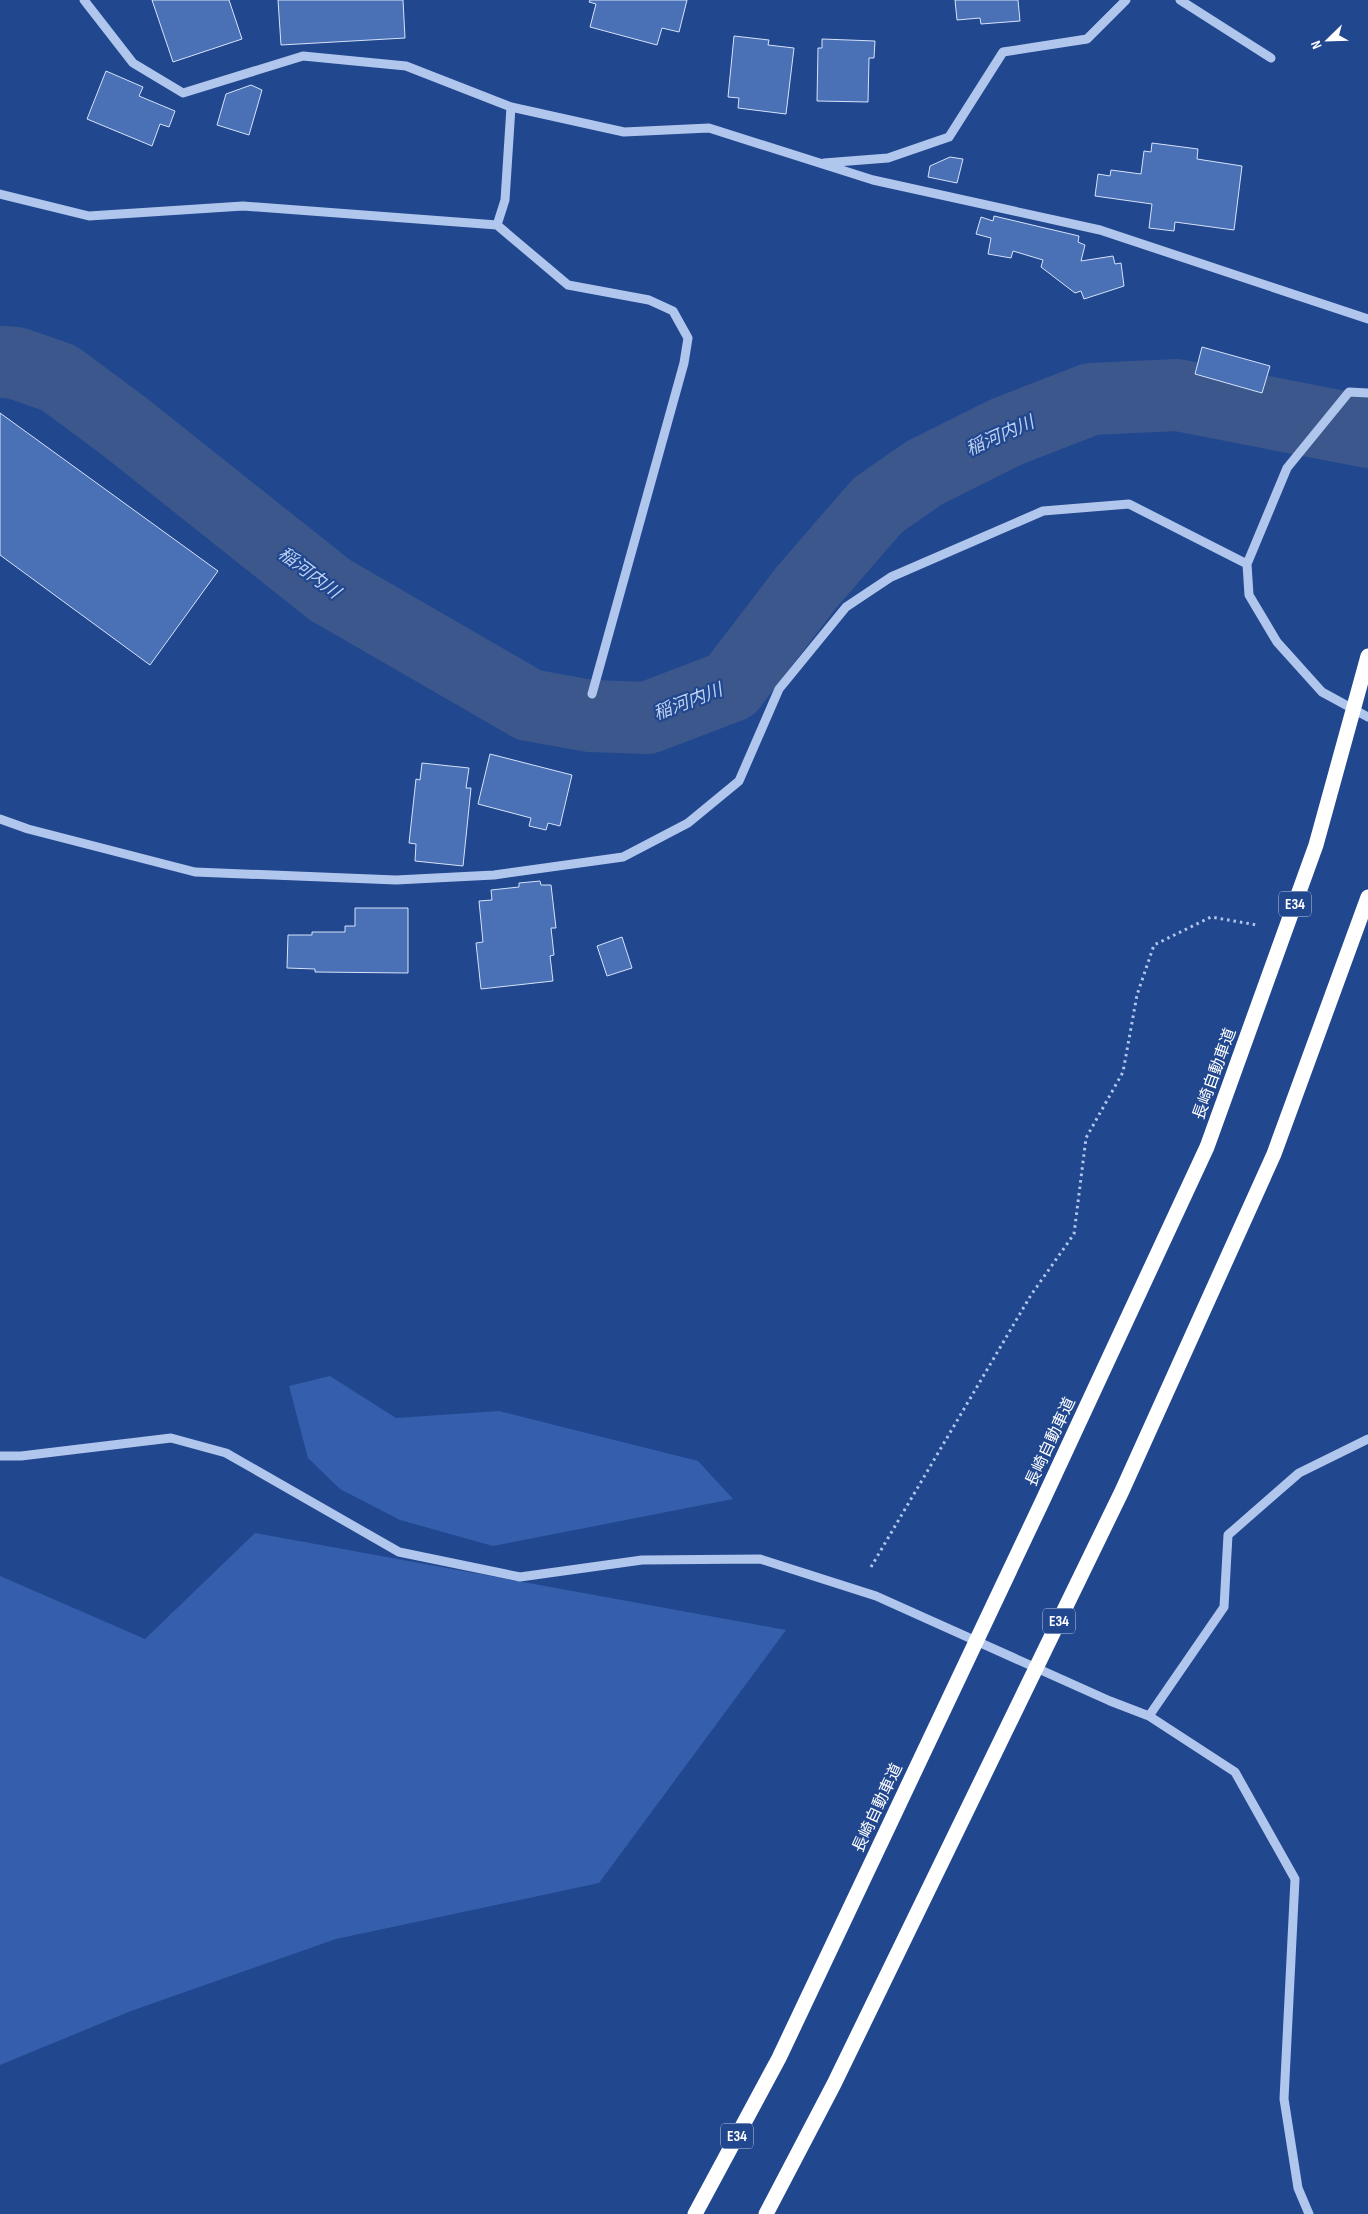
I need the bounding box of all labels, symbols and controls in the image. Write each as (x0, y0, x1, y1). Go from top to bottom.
north arrow (1303, 15, 1353, 65)
text: N (1307, 38, 1326, 52)
water label: 稲河内川 (963, 411, 1039, 460)
water label: 稲河内川 (274, 543, 346, 604)
water label: 稲河内川 (651, 679, 727, 725)
road number: E34 (1279, 892, 1311, 916)
street label: 長崎自動車道 (1190, 1026, 1240, 1122)
street label: 長崎自動車道 (1022, 1394, 1080, 1490)
road number: E34 (1043, 1608, 1075, 1634)
street label: 長崎自動車道 (849, 1760, 907, 1856)
road number: E34 (721, 2124, 753, 2148)

